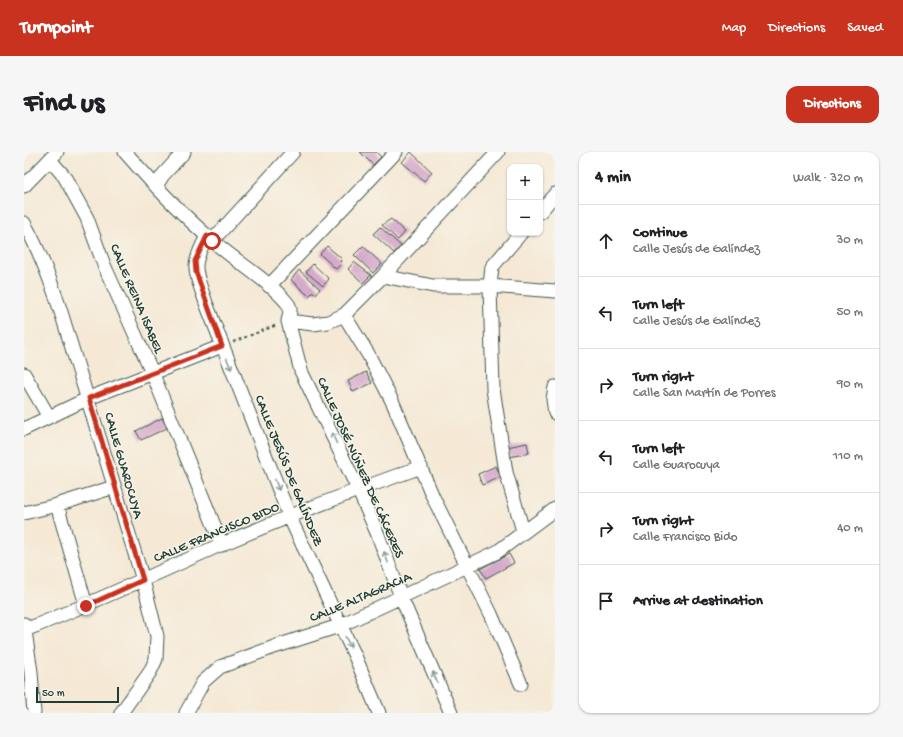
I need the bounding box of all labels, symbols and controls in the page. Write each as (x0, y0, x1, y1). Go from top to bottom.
text: Turnpoint (20, 17, 92, 40)
text: Map (722, 20, 746, 37)
text: Directions (768, 20, 825, 37)
text: Saved (847, 20, 883, 37)
button: Directions (786, 86, 879, 123)
text: Find us (24, 88, 104, 121)
map controls (507, 164, 543, 236)
button: + (507, 164, 543, 200)
text: 4 min (595, 168, 631, 188)
text: Walk · 320 m (793, 171, 863, 186)
button: − (507, 200, 543, 236)
text: Continue (633, 224, 687, 242)
icon: ahead (595, 230, 617, 252)
route start (203, 232, 221, 250)
text: 30 m (837, 233, 863, 248)
street label: CALLE REINA ISABEL (105, 242, 167, 357)
text: Calle Jesús de Galíndez (633, 242, 760, 257)
text: Turn left (633, 296, 684, 314)
icon: left (595, 302, 617, 324)
text: 50 m (836, 305, 863, 320)
text: Calle Jesús de Galíndez (633, 314, 760, 329)
one-way arrow (226, 357, 234, 369)
text: Turn right (633, 368, 693, 386)
icon: right (595, 374, 617, 396)
street label: CALLE JOSÉ NÚÑEZ DE CÁCERES (312, 375, 408, 561)
text: 90 m (837, 377, 863, 392)
text: Calle San Martín de Porres (633, 386, 776, 401)
street label: CALLE JESÚS DE GALÍNDEZ (250, 393, 326, 550)
street label: CALLE GUAROCUYA (99, 411, 146, 521)
one-way arrow (330, 432, 337, 444)
text: Turn left (633, 440, 684, 458)
icon: left (595, 446, 617, 468)
text: 110 m (833, 449, 863, 464)
text: Calle Guarocuya (633, 458, 720, 473)
one-way arrow (274, 478, 282, 490)
street label: CALLE FRANCISCO BIDO (152, 499, 283, 567)
text: Turn right (633, 512, 693, 530)
icon: right (595, 518, 617, 540)
text: 40 m (837, 521, 863, 536)
text: Calle Francisco Bido (633, 530, 738, 545)
one-way arrow (382, 551, 389, 564)
street label: CALLE ALTAGRACIA (308, 569, 415, 627)
icon: arrive (595, 590, 617, 612)
text: Arrive at destination (633, 592, 763, 610)
route end (77, 597, 95, 615)
one-way arrow (344, 635, 352, 647)
one-way arrow (431, 672, 438, 684)
scale bar (36, 685, 119, 704)
text: 50 m (42, 688, 64, 700)

